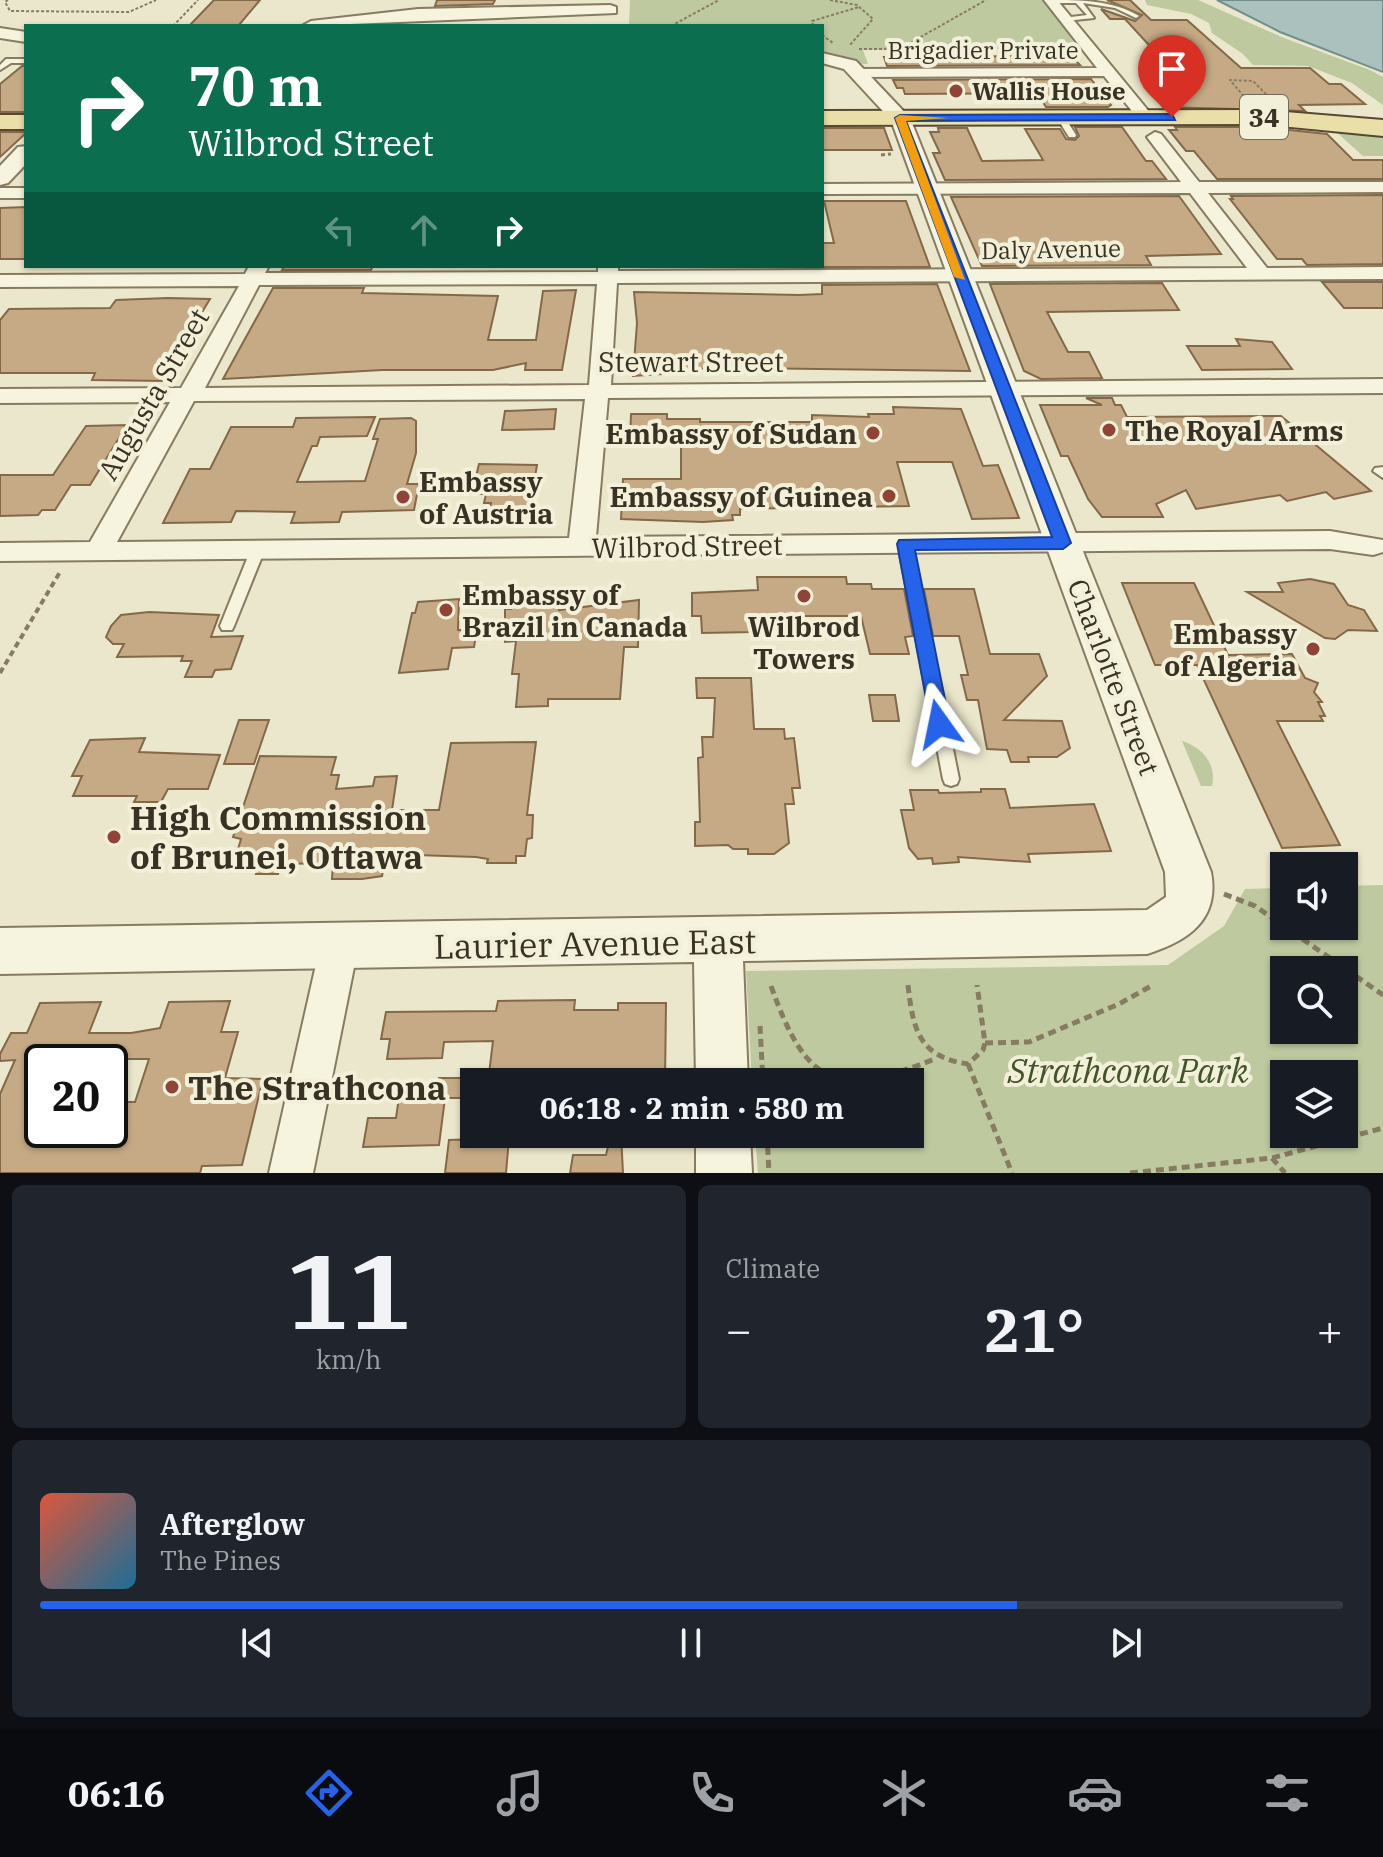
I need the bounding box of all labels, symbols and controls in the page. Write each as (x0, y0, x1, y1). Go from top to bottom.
street label: Brigadier Private (887, 34, 1079, 66)
pin (1138, 35, 1206, 117)
icon: arrive (1150, 47, 1194, 91)
text: 70 m (188, 49, 323, 121)
icon: right (56, 56, 160, 160)
place label: Wallis House (972, 75, 1125, 107)
marker: Wallis House (947, 82, 965, 100)
road number: 34 (1240, 95, 1288, 139)
text: Wilbrod Street (188, 119, 434, 166)
icon: left (318, 208, 362, 252)
icon: ahead (402, 208, 446, 252)
icon: right (486, 208, 530, 252)
street label: Daly Avenue (981, 232, 1121, 266)
street label: Augusta Street (89, 301, 217, 487)
street label: Stewart Street (598, 343, 784, 380)
place label: The Royal Arms (1125, 412, 1343, 449)
place label: Embassy of Sudan (605, 415, 857, 452)
marker: The Royal Arms (1100, 421, 1118, 439)
marker: Embassy of Sudan (864, 424, 882, 442)
place label: Embassy of Austria (419, 463, 553, 532)
place label: Embassy of Guinea (609, 478, 873, 515)
marker: Embassy of Guinea (880, 487, 898, 505)
marker: Embassy of Austria (394, 488, 412, 506)
street label: Wilbrod Street (591, 526, 783, 566)
street label: Charlotte Street (1060, 574, 1168, 780)
place label: Embassy of Brazil in Canada (462, 576, 688, 645)
marker: Wilbrod Towers (795, 587, 813, 605)
marker: Embassy of Brazil in Canada (437, 601, 455, 619)
place label: Wilbrod Towers (748, 608, 860, 677)
place label: Embassy of Algeria (1164, 615, 1297, 684)
marker: Embassy of Algeria (1304, 640, 1322, 658)
position arrow (897, 682, 981, 766)
place label: High Commission of Brunei, Ottawa (130, 795, 426, 878)
marker: High Commission of Brunei, Ottawa (105, 828, 123, 846)
map controls (1270, 852, 1358, 1148)
button: sound (1270, 852, 1358, 940)
street label: Laurier Avenue East (433, 918, 757, 968)
button: search (1270, 956, 1358, 1044)
speed limit sign: 20 (24, 1044, 128, 1148)
park label: Strathcona Park (1007, 1048, 1248, 1092)
button: layers (1270, 1060, 1358, 1148)
place label: The Strathcona (188, 1065, 447, 1109)
marker: The Strathcona (163, 1078, 181, 1096)
text: 06:18 · 2 min · 580 m (540, 1088, 844, 1127)
text: 11 (286, 1222, 411, 1358)
text: Climate (726, 1251, 820, 1285)
text: 21° (984, 1290, 1084, 1369)
text: − (726, 1301, 752, 1358)
text: + (1317, 1301, 1343, 1358)
text: km/h (316, 1342, 382, 1376)
text: Afterglow (160, 1504, 305, 1543)
text: The Pines (160, 1543, 281, 1577)
icon: previous (235, 1621, 279, 1665)
icon: pause (669, 1621, 713, 1665)
icon: next (1104, 1621, 1148, 1665)
icon: directions (301, 1765, 357, 1821)
icon: music (492, 1765, 548, 1821)
icon: phone (684, 1765, 740, 1821)
icon: climate (876, 1765, 932, 1821)
icon: car (1067, 1765, 1123, 1821)
icon: filters (1259, 1765, 1315, 1821)
text: 06:16 (68, 1770, 165, 1817)

